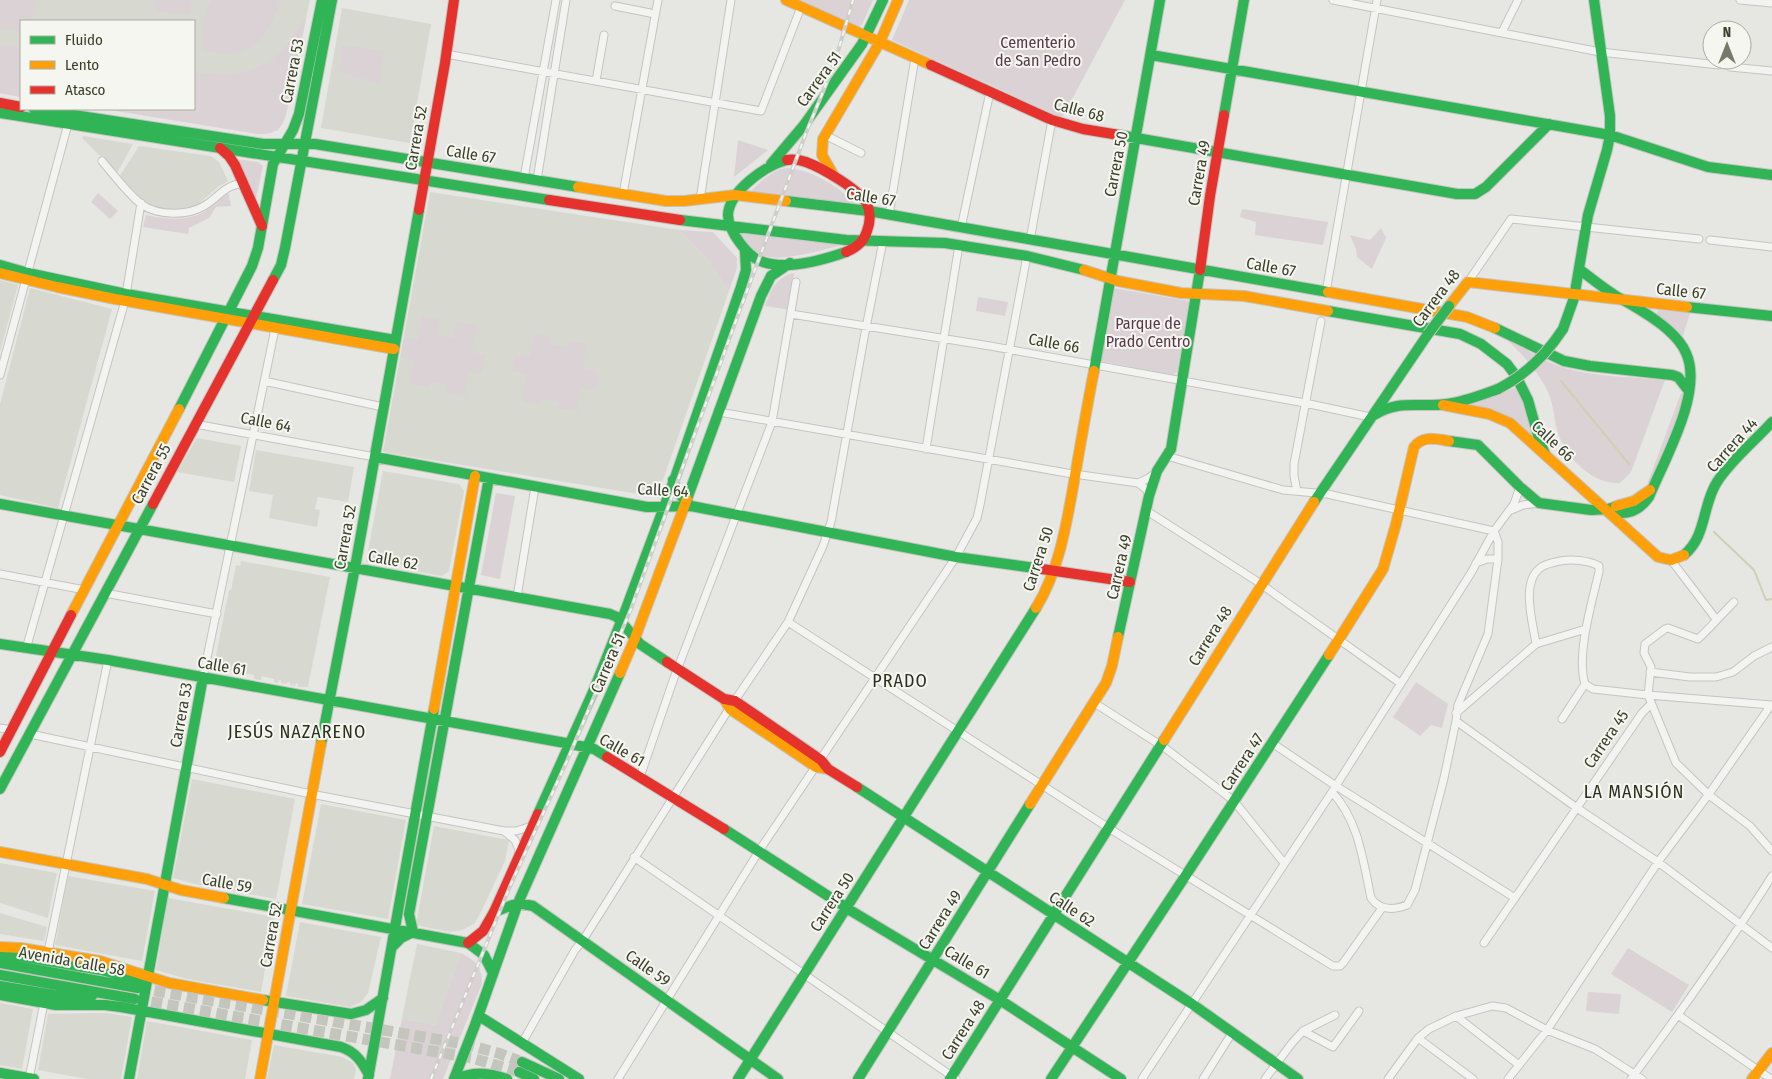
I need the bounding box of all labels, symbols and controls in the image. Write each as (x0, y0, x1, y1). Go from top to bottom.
legend (20, 20, 195, 110)
north arrow (1702, 20, 1752, 70)
text: N (1723, 24, 1731, 41)
text: Fluido (65, 31, 103, 49)
park label: Cementerio de San Pedro (995, 33, 1081, 70)
street label: Carrera 53 (276, 37, 308, 105)
street label: Carrera 51 (793, 48, 845, 110)
text: Lento (65, 56, 99, 74)
text: Atasco (65, 81, 105, 99)
street label: Calle 68 (1052, 94, 1106, 126)
street label: Carrera 52 (401, 104, 431, 172)
street label: Carrera 50 (1100, 129, 1132, 199)
street label: Carrera 49 (1184, 138, 1214, 207)
street label: Calle 67 (445, 141, 498, 167)
street label: Calle 67 (845, 184, 898, 210)
street label: Calle 67 (1245, 253, 1298, 281)
street label: Carrera 48 (1408, 266, 1464, 330)
street label: Calle 67 (1655, 279, 1707, 303)
park label: Parque de Prado Centro (1106, 314, 1190, 351)
street label: Calle 66 (1027, 329, 1081, 357)
street label: Calle 64 (239, 408, 293, 436)
street label: Carrera 44 (1703, 414, 1762, 476)
street label: Calle 66 (1528, 416, 1578, 466)
street label: Carrera 55 (127, 441, 175, 507)
street label: Calle 64 (637, 479, 689, 501)
street label: Carrera 52 (330, 503, 360, 571)
street label: Carrera 50 (1019, 524, 1057, 594)
street label: Carrera 49 (1102, 532, 1136, 601)
street label: Calle 62 (366, 546, 420, 574)
street label: Carrera 48 (1184, 603, 1236, 669)
street label: Carrera 51 (587, 630, 629, 696)
street label: Calle 61 (196, 652, 248, 680)
district label: PRADO (872, 670, 928, 692)
street label: Carrera 53 (166, 681, 196, 749)
street label: Carrera 45 (1580, 706, 1632, 772)
district label: JESÚS NAZARENO (228, 720, 366, 743)
street label: Calle 61 (596, 729, 648, 771)
street label: Carrera 47 (1216, 729, 1268, 794)
district label: LA MANSIÓN (1584, 781, 1684, 803)
street label: Calle 59 (200, 869, 254, 897)
street label: Carrera 50 (806, 869, 858, 935)
street label: Carrera 49 (914, 887, 966, 953)
street label: Calle 62 (1046, 887, 1098, 931)
street label: Carrera 52 (256, 901, 286, 969)
street label: Calle 61 (941, 941, 993, 983)
street label: Avenida Calle 58 (18, 942, 126, 980)
street label: Calle 59 (622, 946, 674, 990)
street label: Carrera 48 (937, 997, 989, 1063)

